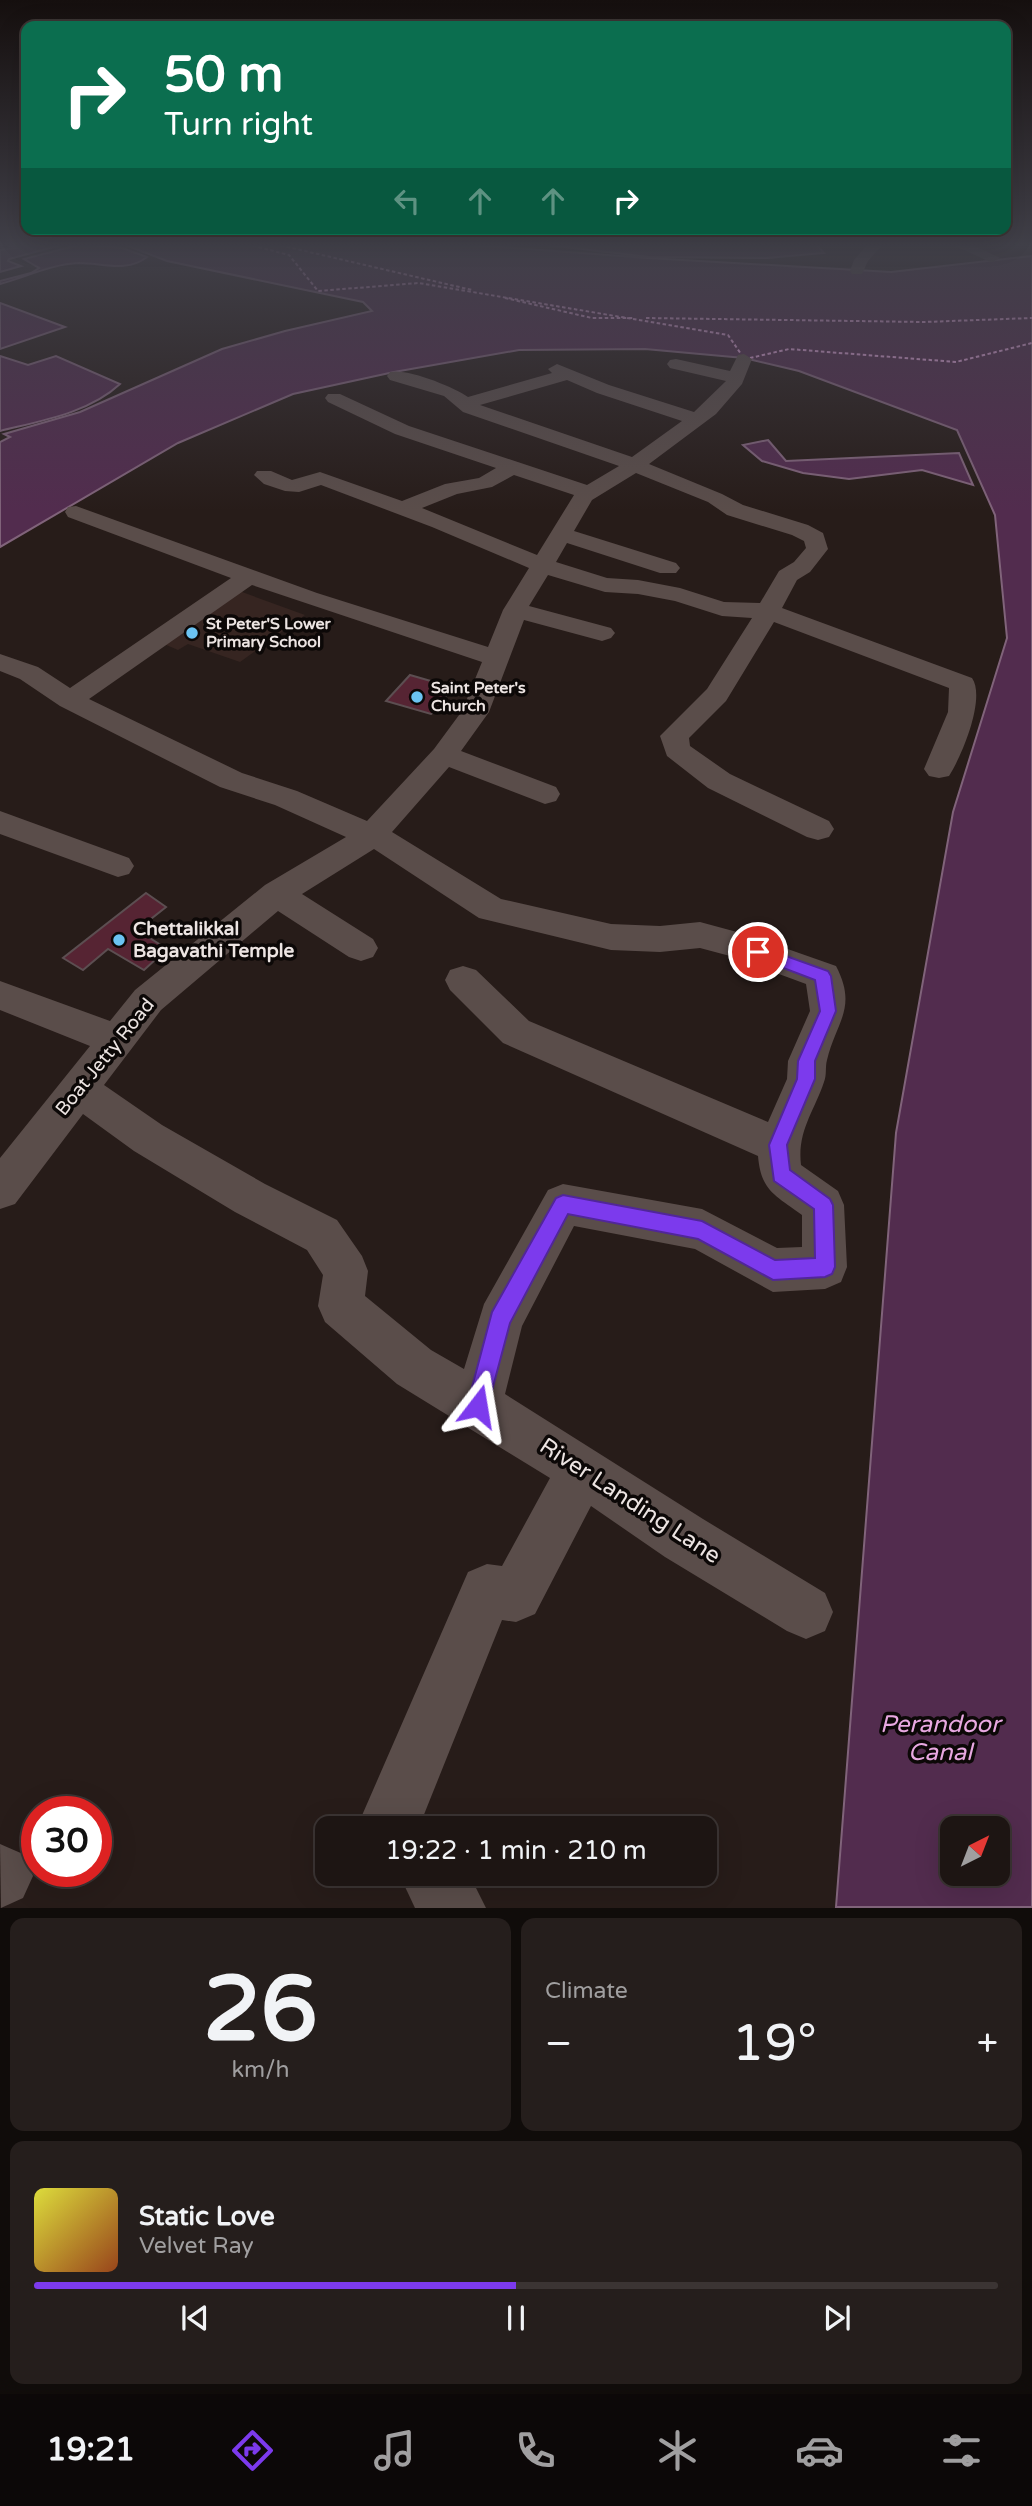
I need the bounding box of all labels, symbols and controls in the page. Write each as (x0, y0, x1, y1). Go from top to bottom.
text: 50 m (164, 46, 283, 105)
icon: right (49, 49, 140, 140)
text: Turn right (164, 106, 313, 144)
icon: left (388, 182, 426, 220)
icon: ahead (461, 182, 499, 220)
icon: ahead (534, 182, 572, 220)
icon: right (607, 182, 645, 220)
place label: St Peter'S Lower Primary School (206, 614, 332, 652)
marker: St Peter'S Lower Primary School (184, 625, 200, 641)
place label: Saint Peter's Church (431, 678, 526, 716)
marker: Saint Peter's Church (409, 689, 425, 705)
place label: Chettalikkal Bagavathi Temple (133, 918, 295, 963)
pin (728, 922, 788, 982)
marker: Chettalikkal Bagavathi Temple (111, 932, 127, 948)
icon: arrive (739, 933, 777, 971)
street label: Boat Jetty Road (51, 994, 159, 1120)
position arrow (441, 1369, 515, 1443)
street label: River Landing Lane (534, 1432, 726, 1570)
water label: Perandoor Canal (880, 1710, 1003, 1767)
speed limit sign: 30 (21, 1796, 112, 1887)
north arrow (940, 1816, 1010, 1886)
map controls (940, 1816, 1010, 1886)
text: 19:22 · 1 min · 210 m (385, 1835, 647, 1866)
text: 26 (203, 1955, 318, 2065)
text: Climate (545, 1977, 628, 2005)
text: 19° (732, 2012, 817, 2075)
text: − (545, 2021, 572, 2067)
text: + (977, 2021, 998, 2067)
text: km/h (232, 2056, 289, 2084)
text: Static Love (139, 2201, 275, 2232)
text: Velvet Ray (139, 2232, 254, 2260)
icon: previous (176, 2299, 214, 2337)
icon: pause (497, 2299, 535, 2337)
icon: next (818, 2299, 856, 2337)
icon: directions (228, 2426, 277, 2475)
icon: music (370, 2426, 419, 2475)
icon: phone (511, 2426, 560, 2475)
icon: climate (653, 2426, 702, 2475)
icon: car (795, 2426, 844, 2475)
icon: filters (937, 2426, 986, 2475)
text: 19:21 (46, 2431, 135, 2469)

